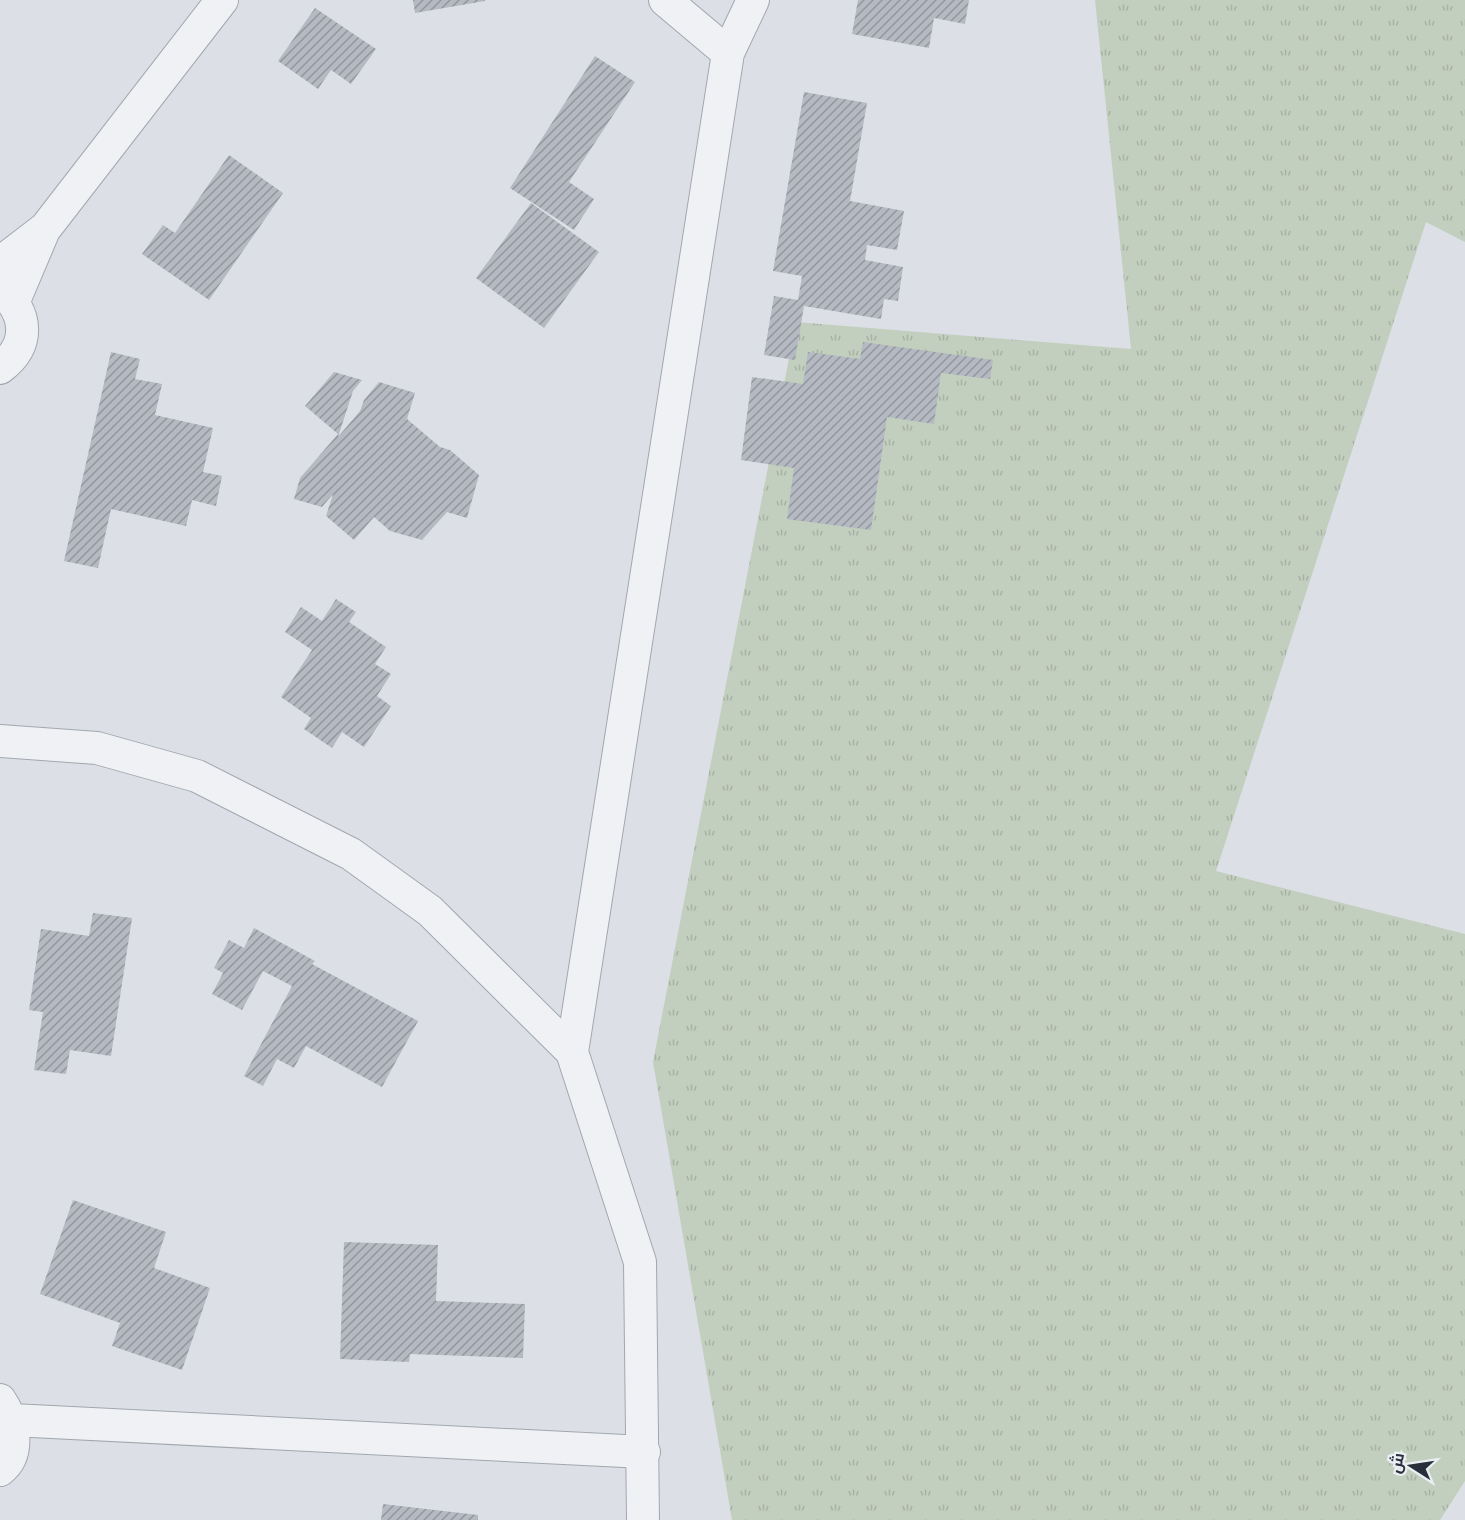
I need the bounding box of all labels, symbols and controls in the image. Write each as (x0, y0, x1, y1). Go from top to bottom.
north arrow (1381, 1436, 1441, 1496)
text: ش (1386, 1451, 1408, 1475)

